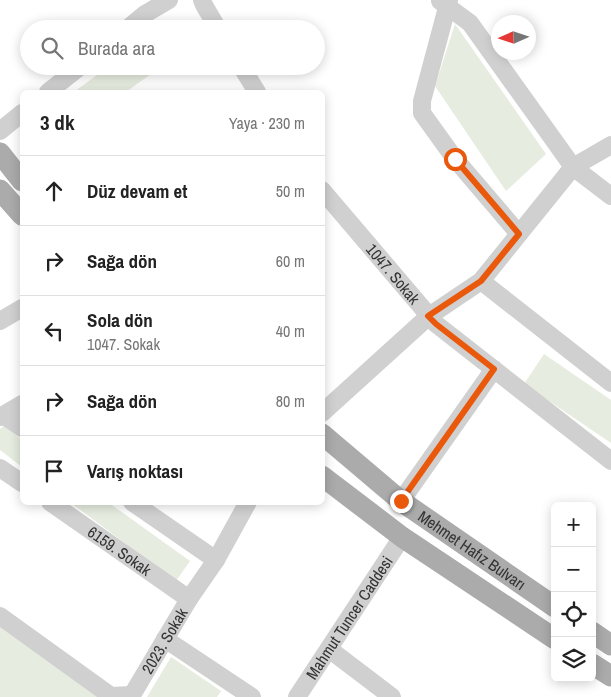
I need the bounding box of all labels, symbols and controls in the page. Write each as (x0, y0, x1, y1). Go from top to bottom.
north arrow (491, 15, 536, 60)
search box (20, 20, 325, 75)
icon: search (38, 34, 66, 62)
text: Burada ara (78, 35, 155, 61)
text: 3 dk (40, 108, 74, 137)
text: Yaya · 230 m (229, 112, 305, 134)
route start (444, 148, 467, 171)
icon: ahead (40, 177, 68, 205)
text: Düz devam et (87, 178, 187, 204)
text: 50 m (276, 180, 305, 202)
street label: 1047. Sokak (361, 239, 426, 309)
icon: right (40, 247, 68, 275)
text: Sağa dön (87, 248, 157, 274)
text: 60 m (276, 250, 305, 272)
text: Sola dön (87, 307, 153, 333)
icon: left (40, 317, 68, 345)
text: 40 m (276, 320, 305, 342)
text: 1047. Sokak (87, 333, 160, 355)
icon: right (40, 387, 68, 415)
text: Sağa dön (87, 388, 157, 414)
text: 80 m (276, 390, 305, 412)
icon: arrive (40, 457, 68, 485)
text: Varış noktası (87, 458, 183, 484)
route end (390, 490, 413, 513)
map controls (551, 502, 596, 682)
button: + (551, 502, 596, 547)
street label: Mehmet Hafız Bulvarı (414, 505, 530, 595)
street label: 6159. Sokak (83, 521, 156, 581)
button: − (551, 547, 596, 592)
street label: Mahmut Tuncer Caddesi (301, 552, 398, 683)
button: locate (551, 592, 596, 637)
street label: 2023. Sokak (136, 603, 193, 678)
button: layers (551, 637, 596, 682)

